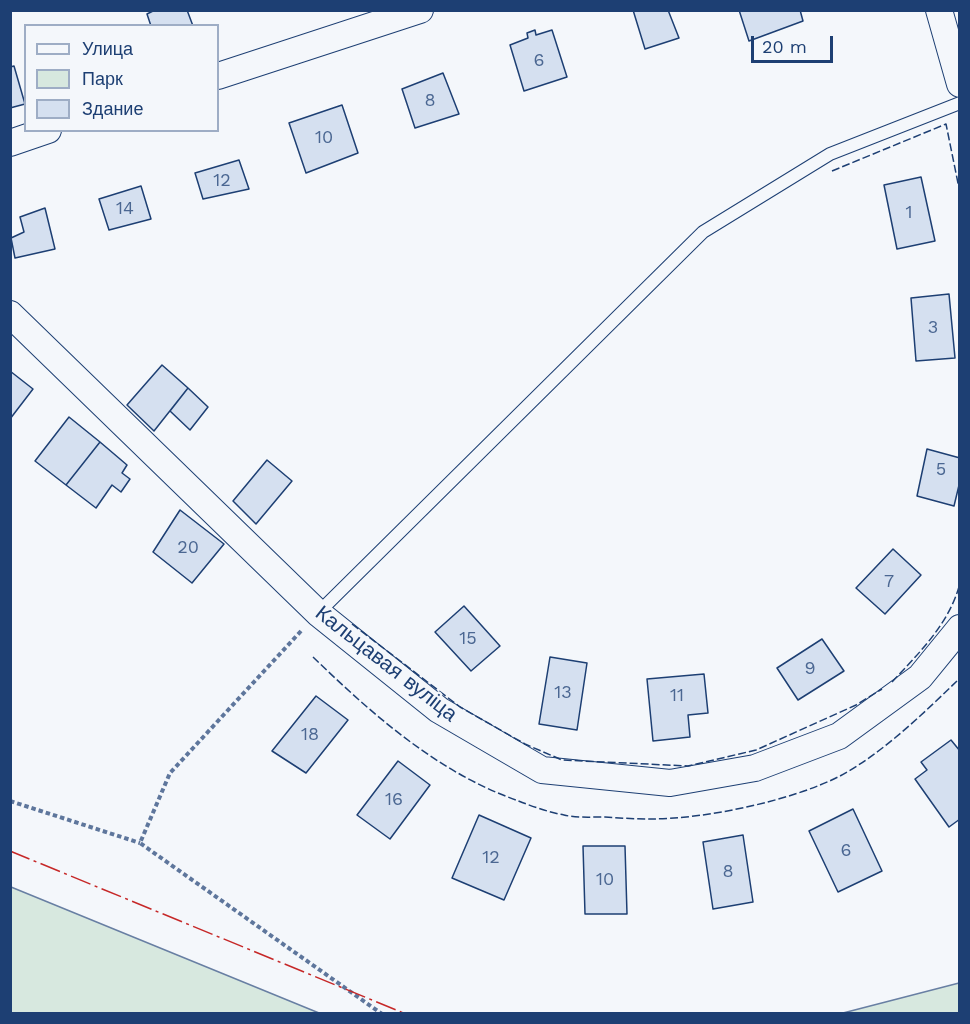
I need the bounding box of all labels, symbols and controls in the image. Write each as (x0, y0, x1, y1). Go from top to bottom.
legend (24, 24, 219, 132)
scale bar (754, 24, 836, 62)
text: 20 m (762, 36, 807, 57)
text: Улица (82, 38, 133, 59)
house number: 6 (534, 50, 544, 72)
text: Парк (82, 68, 123, 89)
house number: 8 (424, 90, 436, 112)
text: Здание (82, 98, 143, 119)
house number: 10 (315, 127, 333, 149)
house number: 12 (213, 170, 231, 192)
house number: 14 (116, 198, 134, 220)
house number: 1 (905, 202, 913, 224)
house number: 3 (928, 317, 938, 339)
house number: 5 (936, 459, 946, 481)
house number: 20 (177, 537, 199, 559)
house number: 7 (884, 571, 894, 593)
street label: Кальцавая вуліца (310, 601, 462, 727)
house number: 15 (459, 628, 477, 650)
house number: 9 (804, 658, 816, 680)
house number: 13 (554, 682, 572, 704)
house number: 11 (670, 685, 684, 707)
house number: 18 (301, 724, 319, 746)
house number: 16 (385, 789, 403, 811)
house number: 6 (841, 840, 851, 862)
house number: 12 (482, 847, 500, 869)
house number: 8 (722, 861, 734, 883)
house number: 10 (596, 869, 614, 891)

